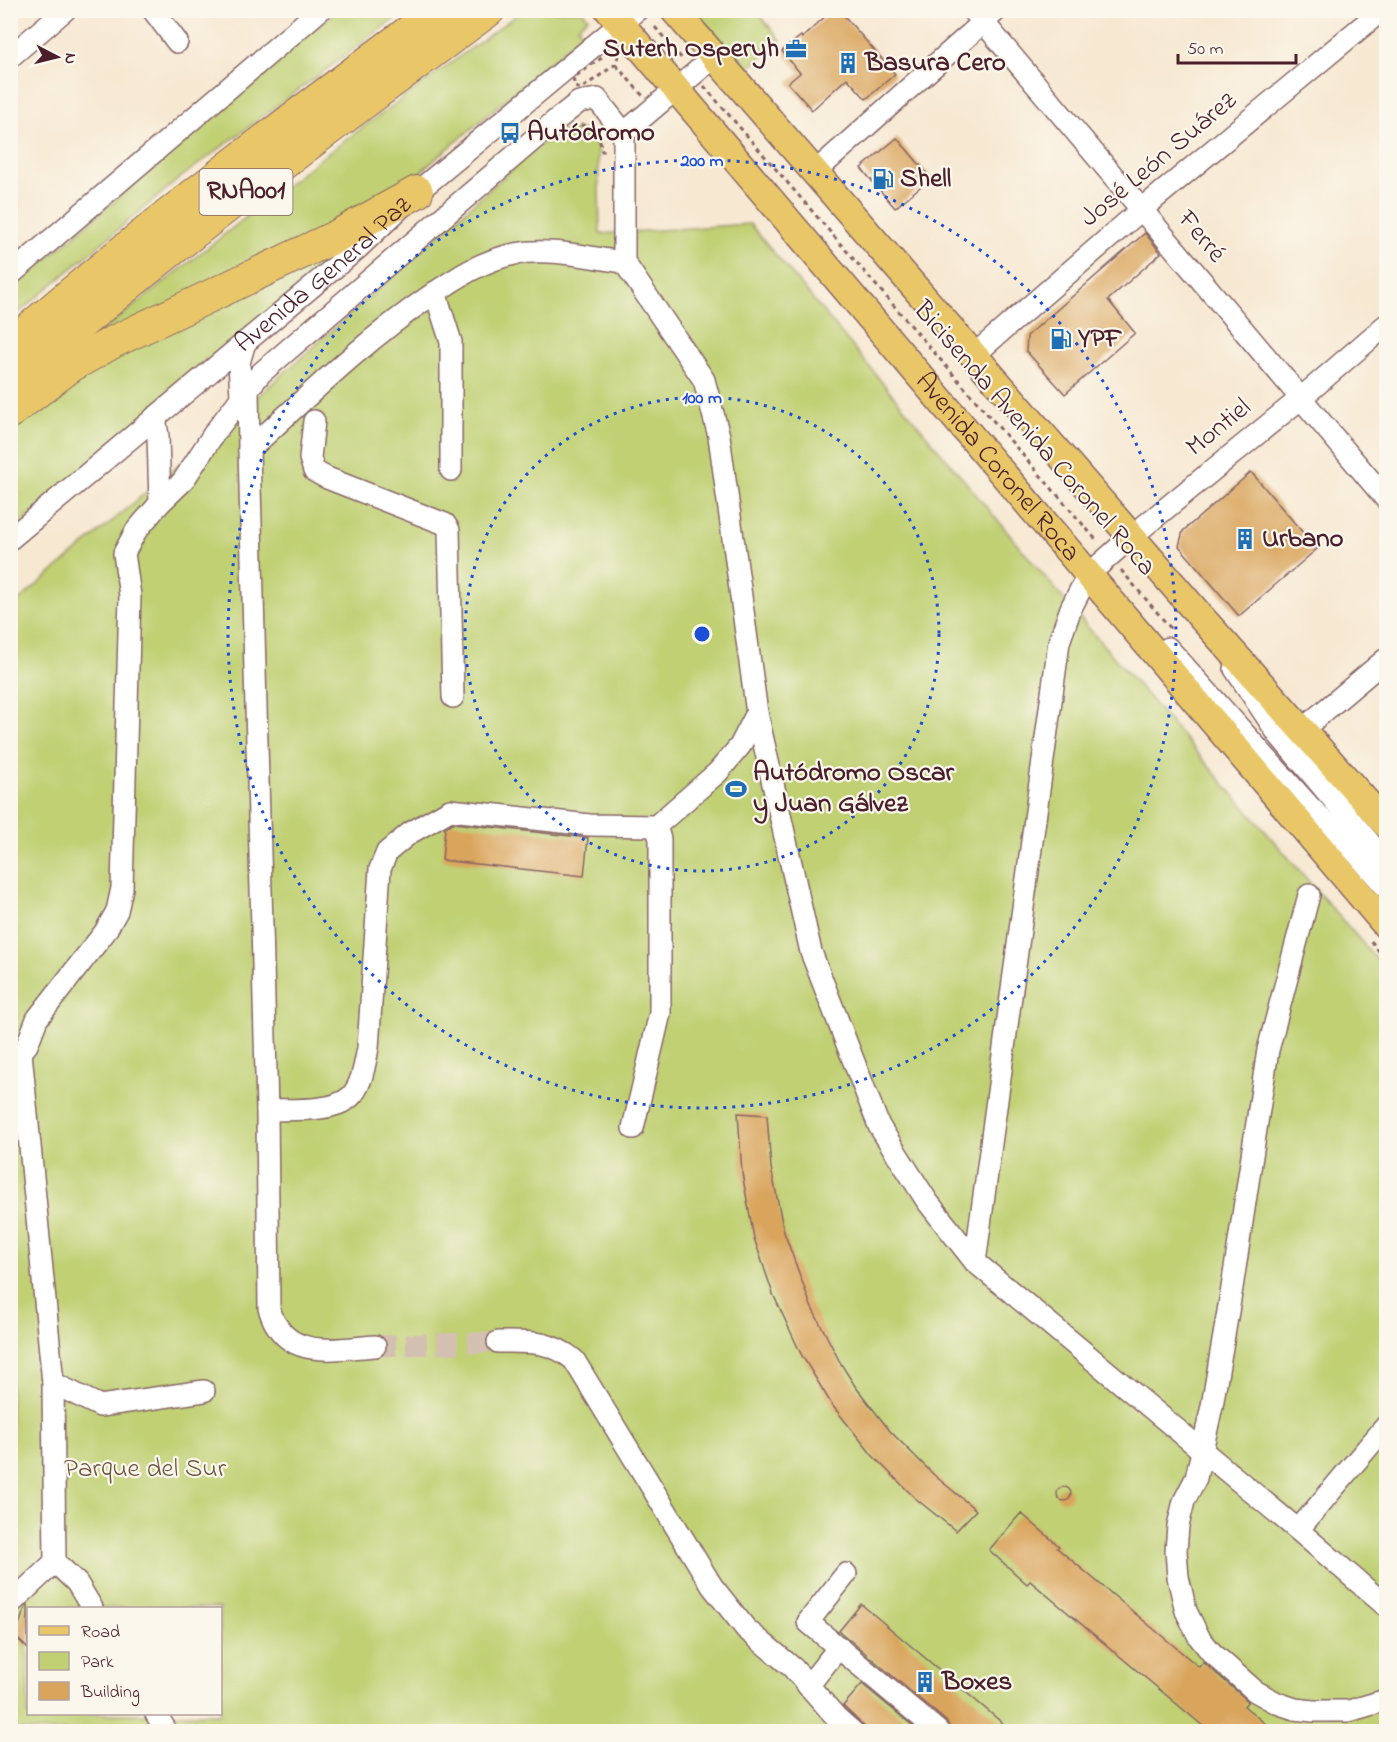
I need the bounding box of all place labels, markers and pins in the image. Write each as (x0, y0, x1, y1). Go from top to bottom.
place label: Suterh Osperyh (603, 30, 779, 69)
office icon: Suterh Osperyh (784, 37, 808, 61)
place label: Basura Cero (863, 44, 1006, 83)
building icon: Basura Cero (836, 51, 860, 75)
place label: Autódromo (527, 114, 655, 153)
bus stop icon: Autódromo (498, 121, 522, 145)
place label: Shell (900, 160, 951, 199)
fuel station icon: Shell (871, 167, 895, 191)
place label: YPF (1077, 320, 1122, 359)
fuel station icon: YPF (1049, 327, 1073, 351)
place label: Urbano (1262, 520, 1344, 559)
building icon: Urbano (1233, 527, 1257, 551)
centre of rings (692, 624, 712, 644)
place label: Autódromo Oscar y Juan Gálvez (753, 754, 954, 824)
sports icon: Autódromo Oscar y Juan Gálvez (724, 777, 748, 801)
place label: Boxes (940, 1663, 1012, 1702)
building icon: Boxes (913, 1670, 937, 1694)

